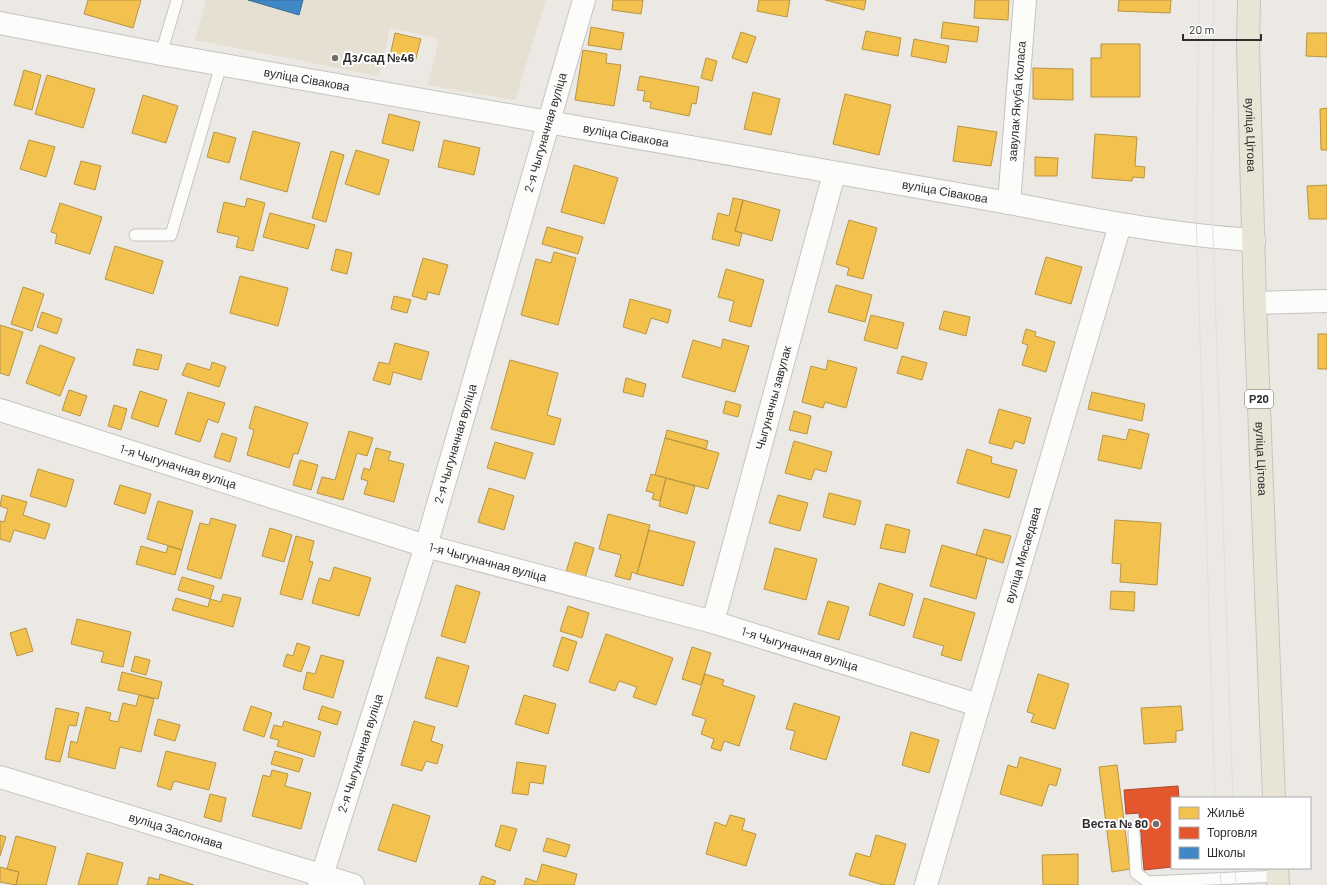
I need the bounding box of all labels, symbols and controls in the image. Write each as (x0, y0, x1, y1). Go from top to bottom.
scale bar (1183, 16, 1261, 42)
text: 20 m (1189, 22, 1215, 36)
street label: завулак Якуба Коласа (1004, 40, 1028, 162)
place label: Дз/сад №46 (343, 50, 415, 65)
marker: Дз/сад №46 (330, 53, 340, 63)
street label: вуліца Сівакова (263, 64, 351, 93)
street label: 2-я Чыгуначная вуліца (521, 70, 569, 194)
street label: вуліца Цітова (1243, 98, 1259, 172)
street label: вуліца Сівакова (582, 120, 670, 149)
street label: вуліца Сівакова (901, 176, 989, 205)
street label: Чыгуначны завулак (752, 344, 793, 451)
street label: 2-я Чыгуначная вуліца (431, 382, 479, 505)
road number: Р20 (1245, 390, 1273, 408)
street label: вуліца Цітова (1253, 421, 1270, 496)
street label: 1-я Чыгуначная вуліца (118, 441, 239, 491)
street label: вуліца Мясаедава (1001, 505, 1043, 605)
street label: 1-я Чыгуначная вуліца (427, 539, 549, 584)
street label: 1-я Чыгуначная вуліца (740, 623, 860, 673)
street label: 2-я Чыгуначная вуліца (334, 692, 385, 814)
legend (1171, 797, 1311, 869)
text: Жильё (1207, 805, 1245, 819)
street label: вуліца Заслонава (128, 809, 225, 851)
place label: Веста № 80 (1082, 816, 1148, 830)
marker: Веста № 80 (1151, 819, 1161, 829)
text: Торговля (1207, 825, 1257, 840)
text: Школы (1207, 845, 1245, 859)

